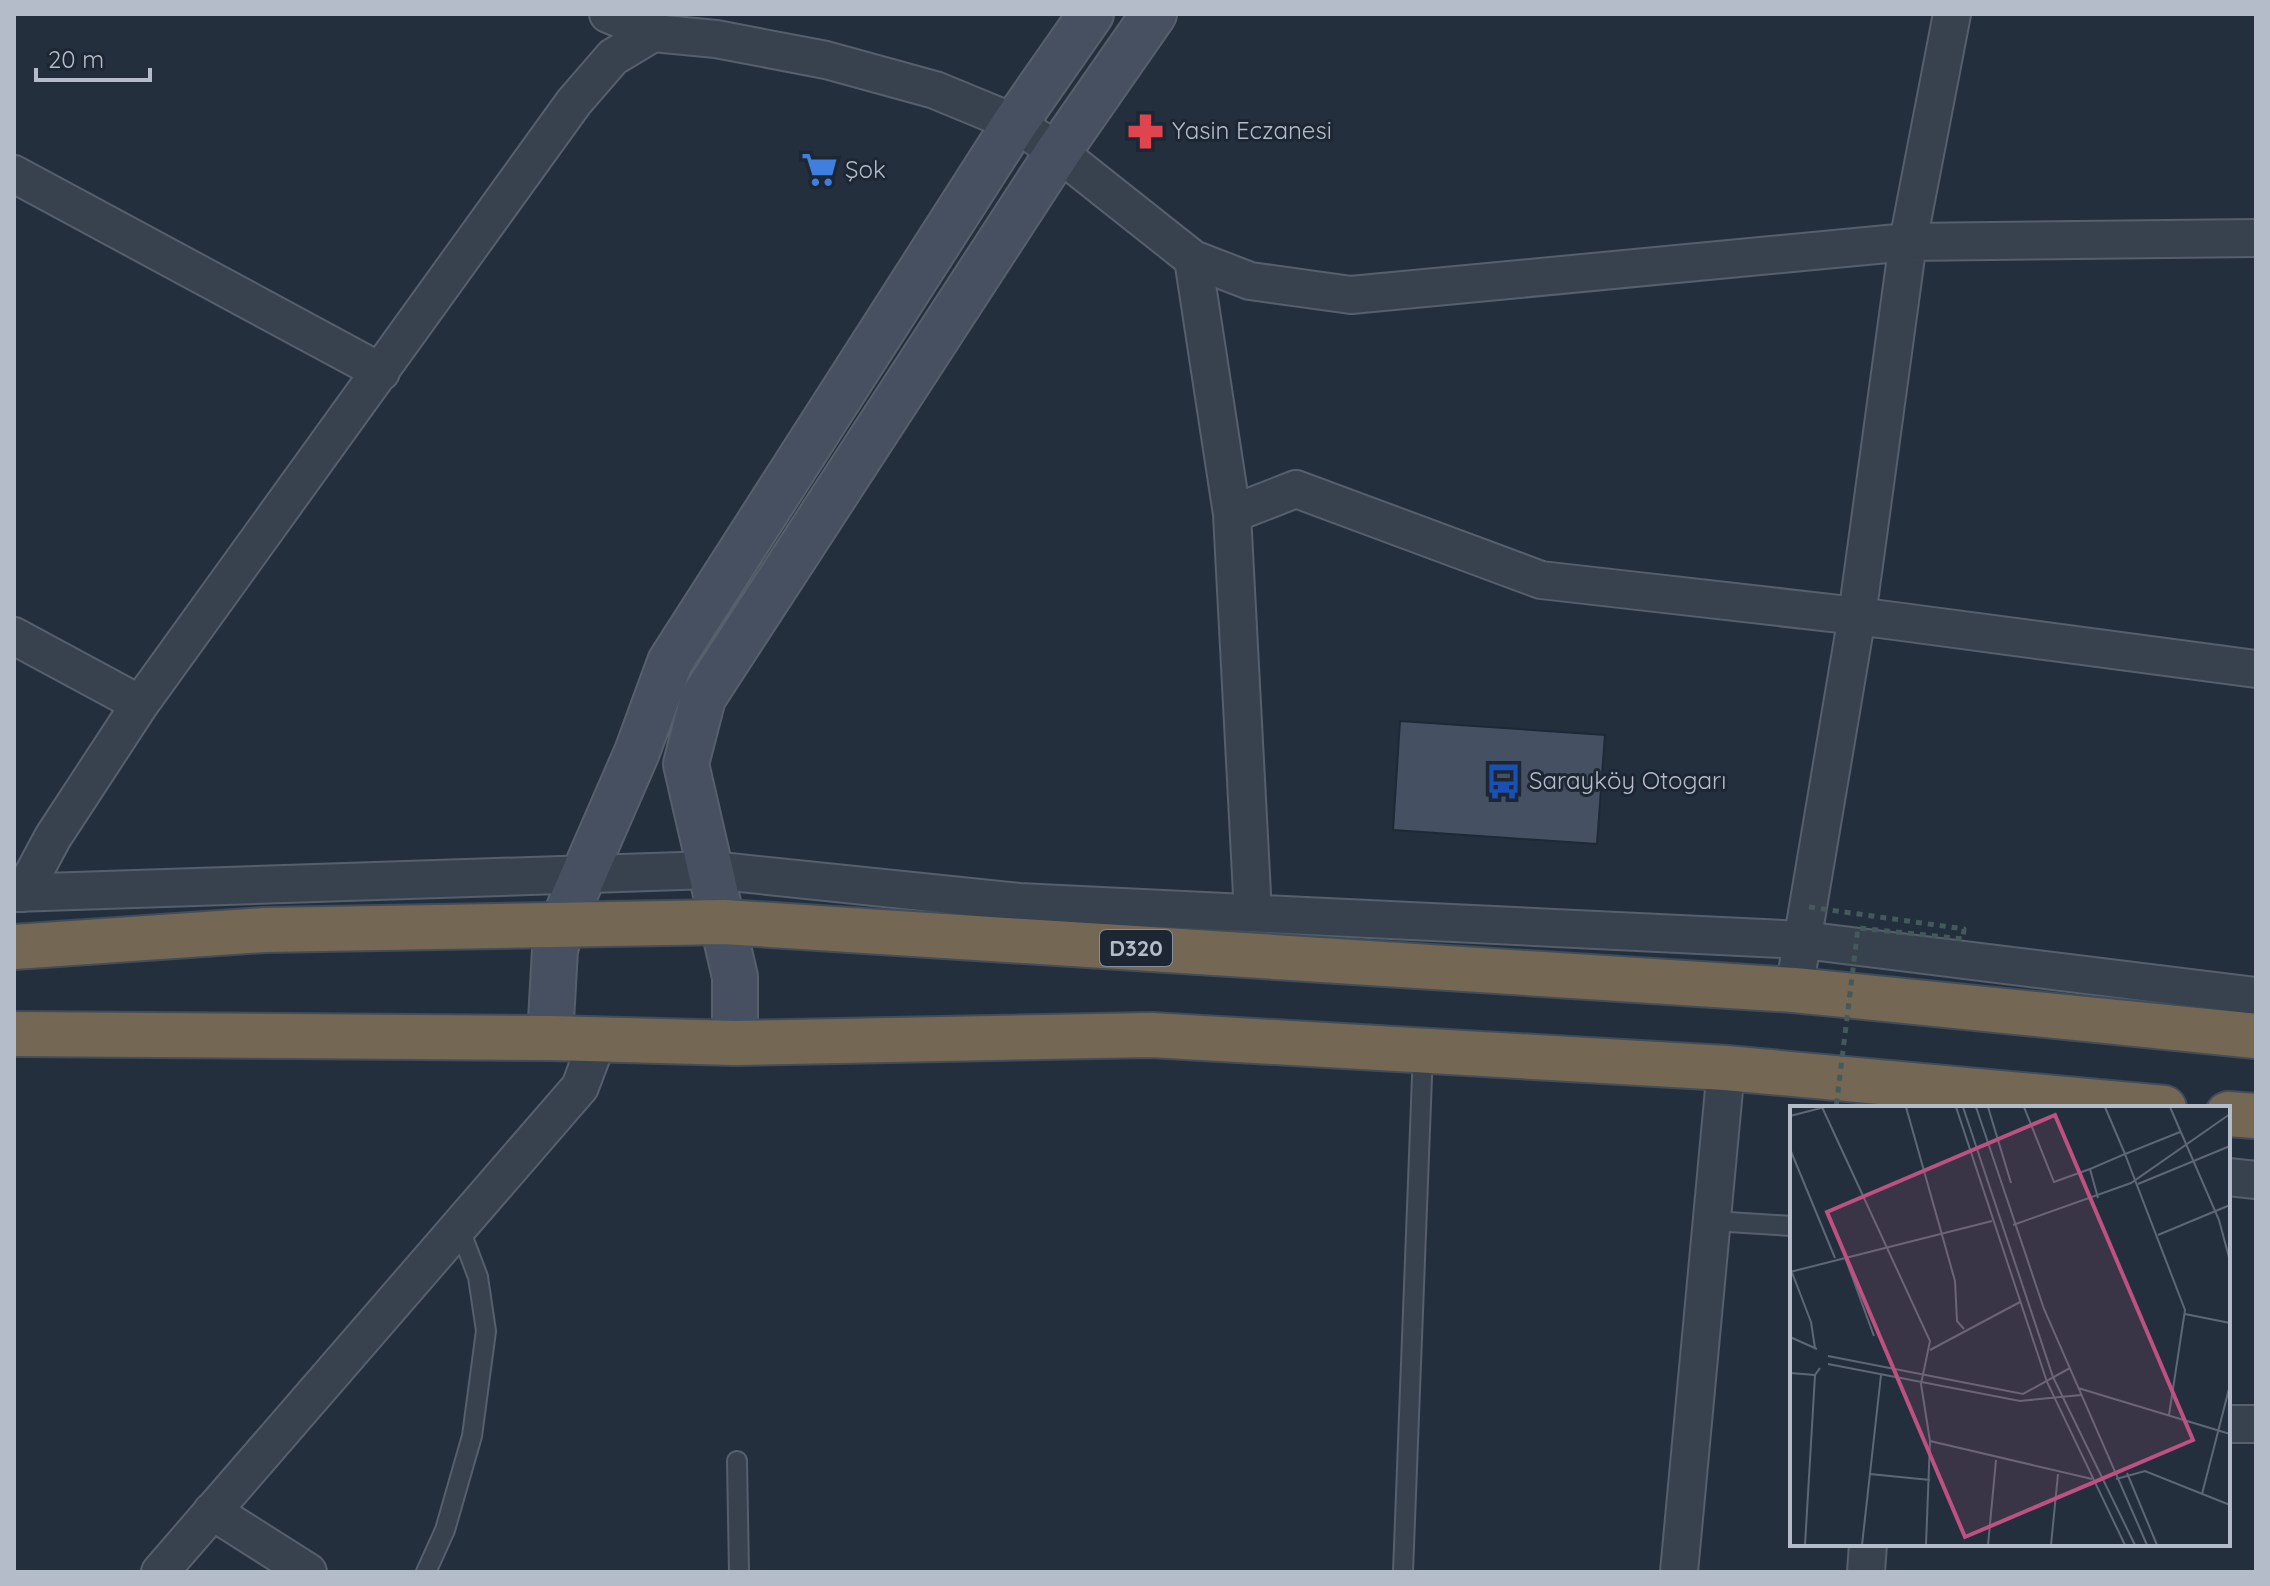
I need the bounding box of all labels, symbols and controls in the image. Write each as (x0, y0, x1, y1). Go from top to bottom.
scale bar (36, 32, 150, 82)
text: 20 m (48, 44, 104, 74)
pharmacy icon: Yasin Eczanesi (1127, 112, 1165, 150)
place label: Yasin Eczanesi (1172, 115, 1332, 145)
supermarket icon: Şok (800, 151, 838, 189)
place label: Şok (845, 154, 886, 184)
bus stop icon: Sarayköy Otogarı (1484, 762, 1522, 800)
place label: Sarayköy Otogarı (1529, 765, 1726, 795)
road number: D320 (1100, 930, 1172, 966)
inset map (1790, 1106, 2230, 1546)

